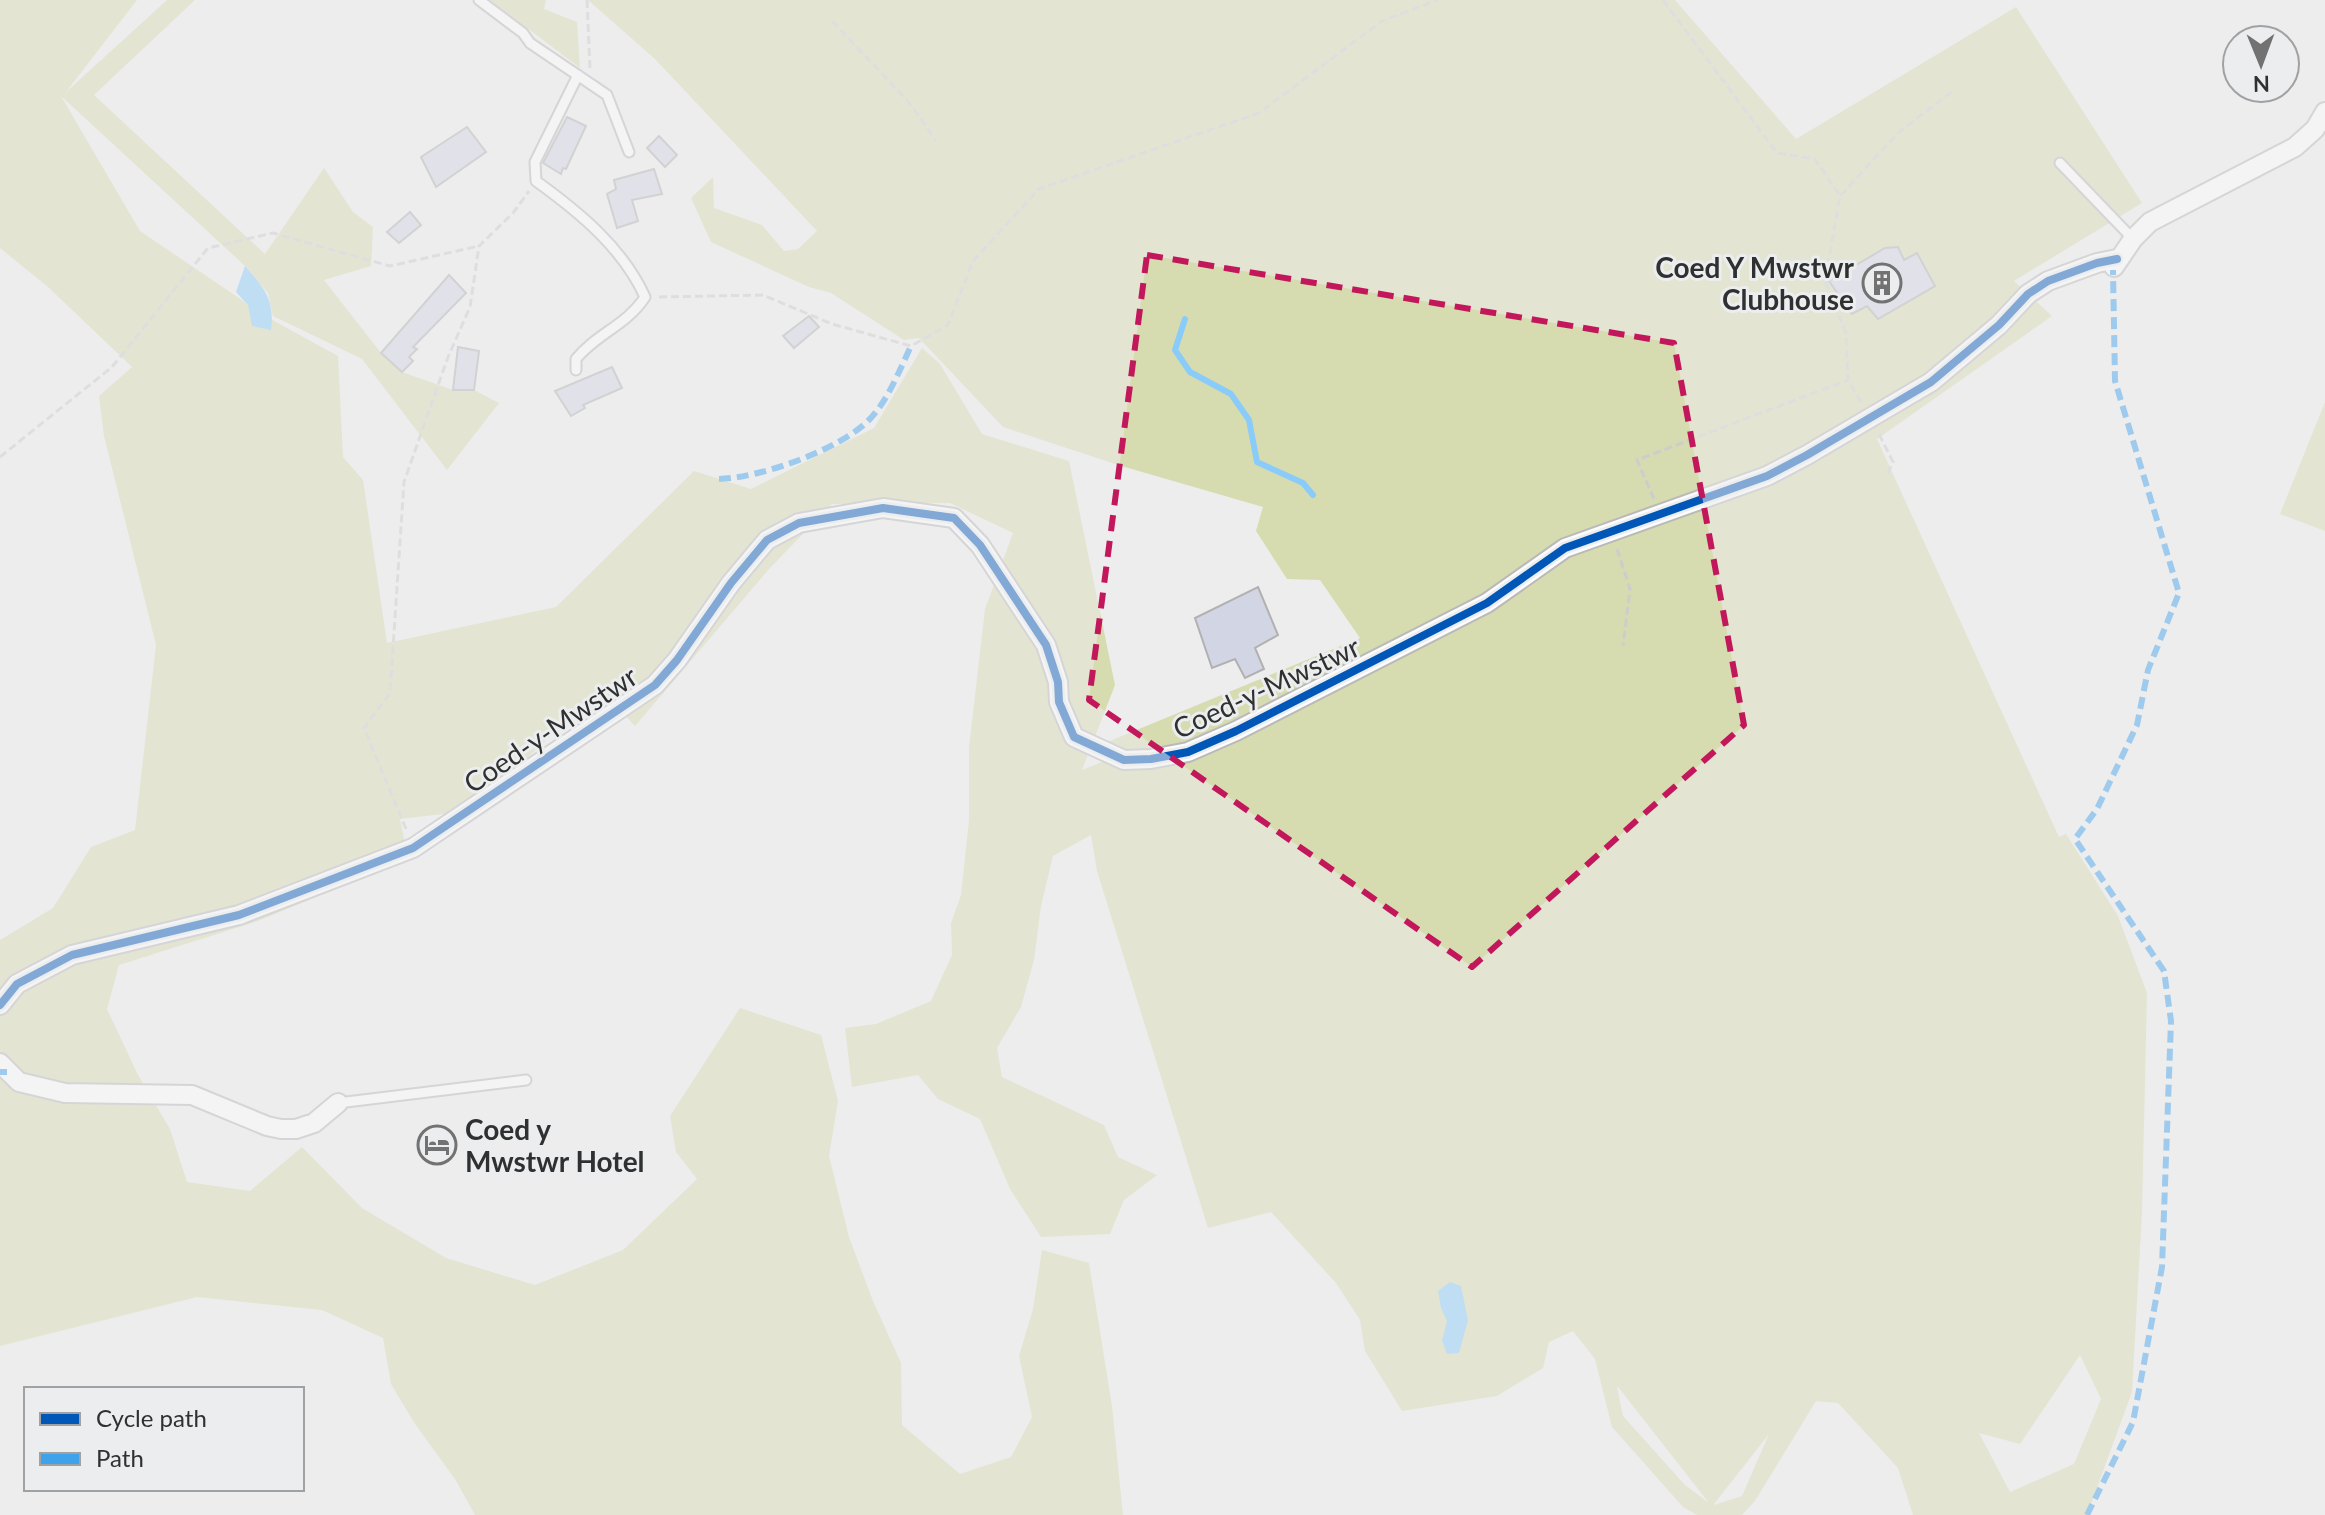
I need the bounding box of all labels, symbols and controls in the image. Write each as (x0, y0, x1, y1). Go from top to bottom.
north arrow (2221, 24, 2301, 104)
text: N (2253, 71, 2270, 98)
place label: Coed Y Mwstwr Clubhouse (1655, 250, 1855, 316)
building icon: Coed Y Mwstwr Clubhouse (1861, 262, 1903, 304)
street label: Coed-y-Mwstwr (1167, 629, 1365, 745)
street label: Coed-y-Mwstwr (457, 658, 643, 800)
place label: Coed y Mwstwr Hotel (465, 1112, 645, 1178)
hotel icon: Coed y Mwstwr Hotel (416, 1124, 458, 1166)
legend (24, 1387, 304, 1491)
text: Cycle path (96, 1403, 207, 1432)
text: Path (96, 1443, 144, 1472)

